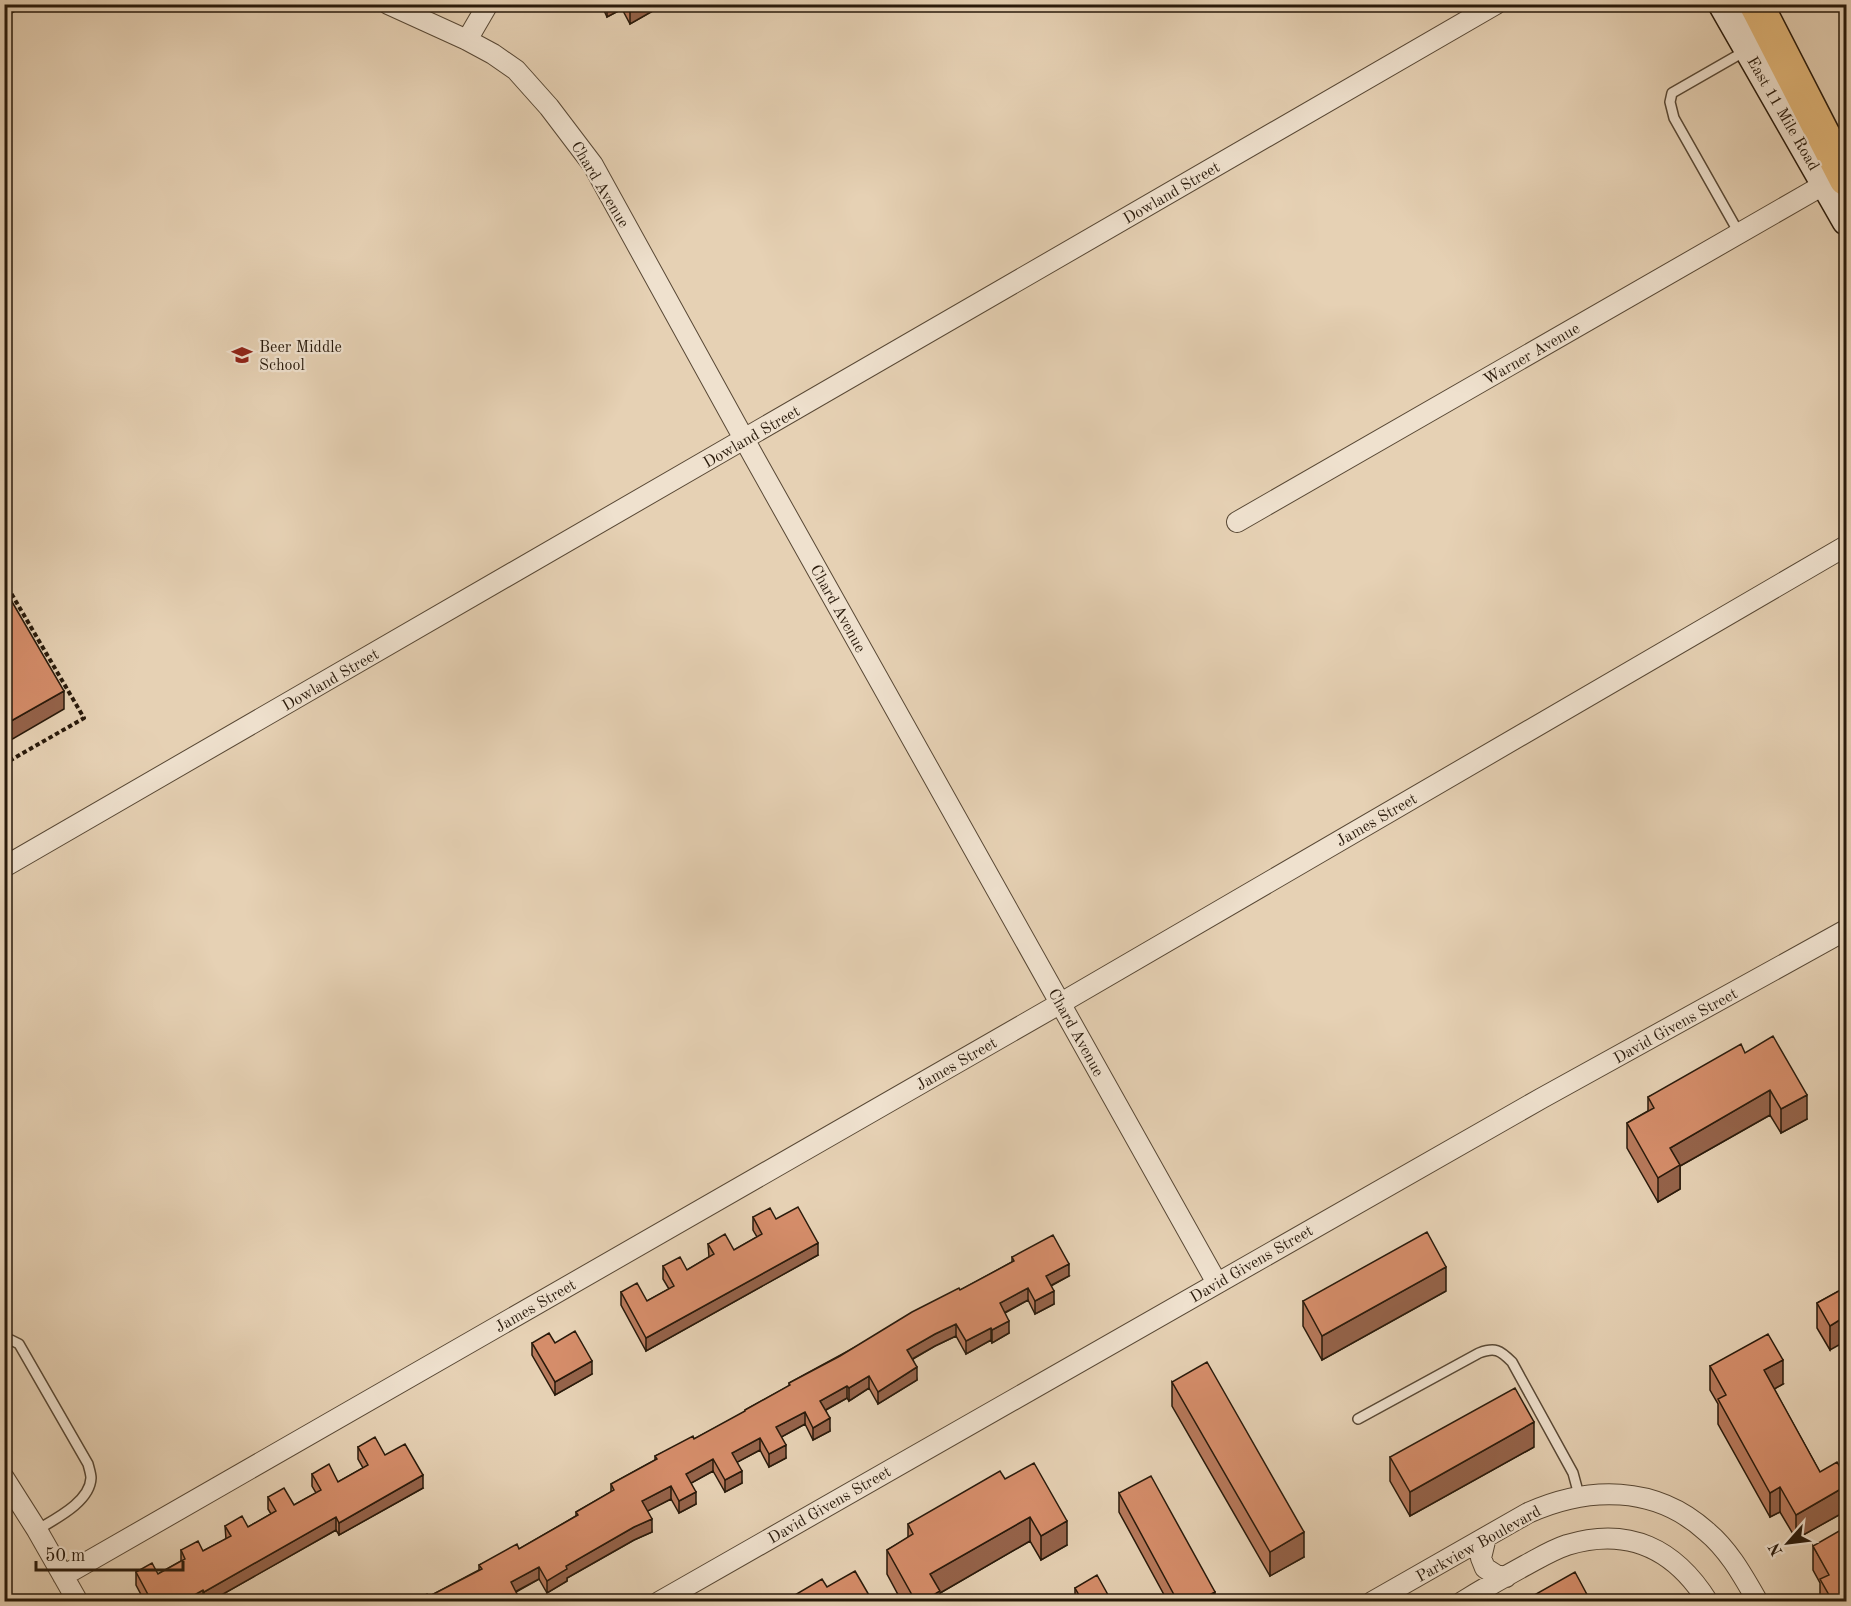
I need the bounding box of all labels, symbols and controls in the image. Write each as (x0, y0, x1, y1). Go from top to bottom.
street label: East 11 Mile Road (1743, 54, 1821, 174)
street label: Chard Avenue (567, 139, 631, 231)
street label: Dowland Street (1121, 159, 1223, 228)
street label: Warner Avenue (1481, 321, 1583, 389)
place label: Beer Middle School (259, 340, 342, 374)
school or university icon: Beer Middle School (230, 343, 254, 367)
street label: Dowland Street (701, 403, 803, 472)
street label: Chard Avenue (807, 562, 868, 656)
street label: Dowland Street (280, 646, 382, 715)
street label: James Street (1334, 791, 1421, 850)
street label: Chard Avenue (1045, 986, 1106, 1080)
street label: David Givens Street (1611, 986, 1741, 1067)
street label: James Street (914, 1035, 1001, 1094)
street label: David Givens Street (1188, 1223, 1316, 1306)
street label: James Street (493, 1277, 580, 1336)
street label: David Givens Street (766, 1464, 894, 1547)
street label: Parkview Boulevard (1414, 1504, 1544, 1586)
north arrow (1758, 1513, 1818, 1573)
scale bar (36, 1534, 183, 1572)
text: N (1766, 1539, 1786, 1558)
text: 50 m (45, 1547, 85, 1565)

